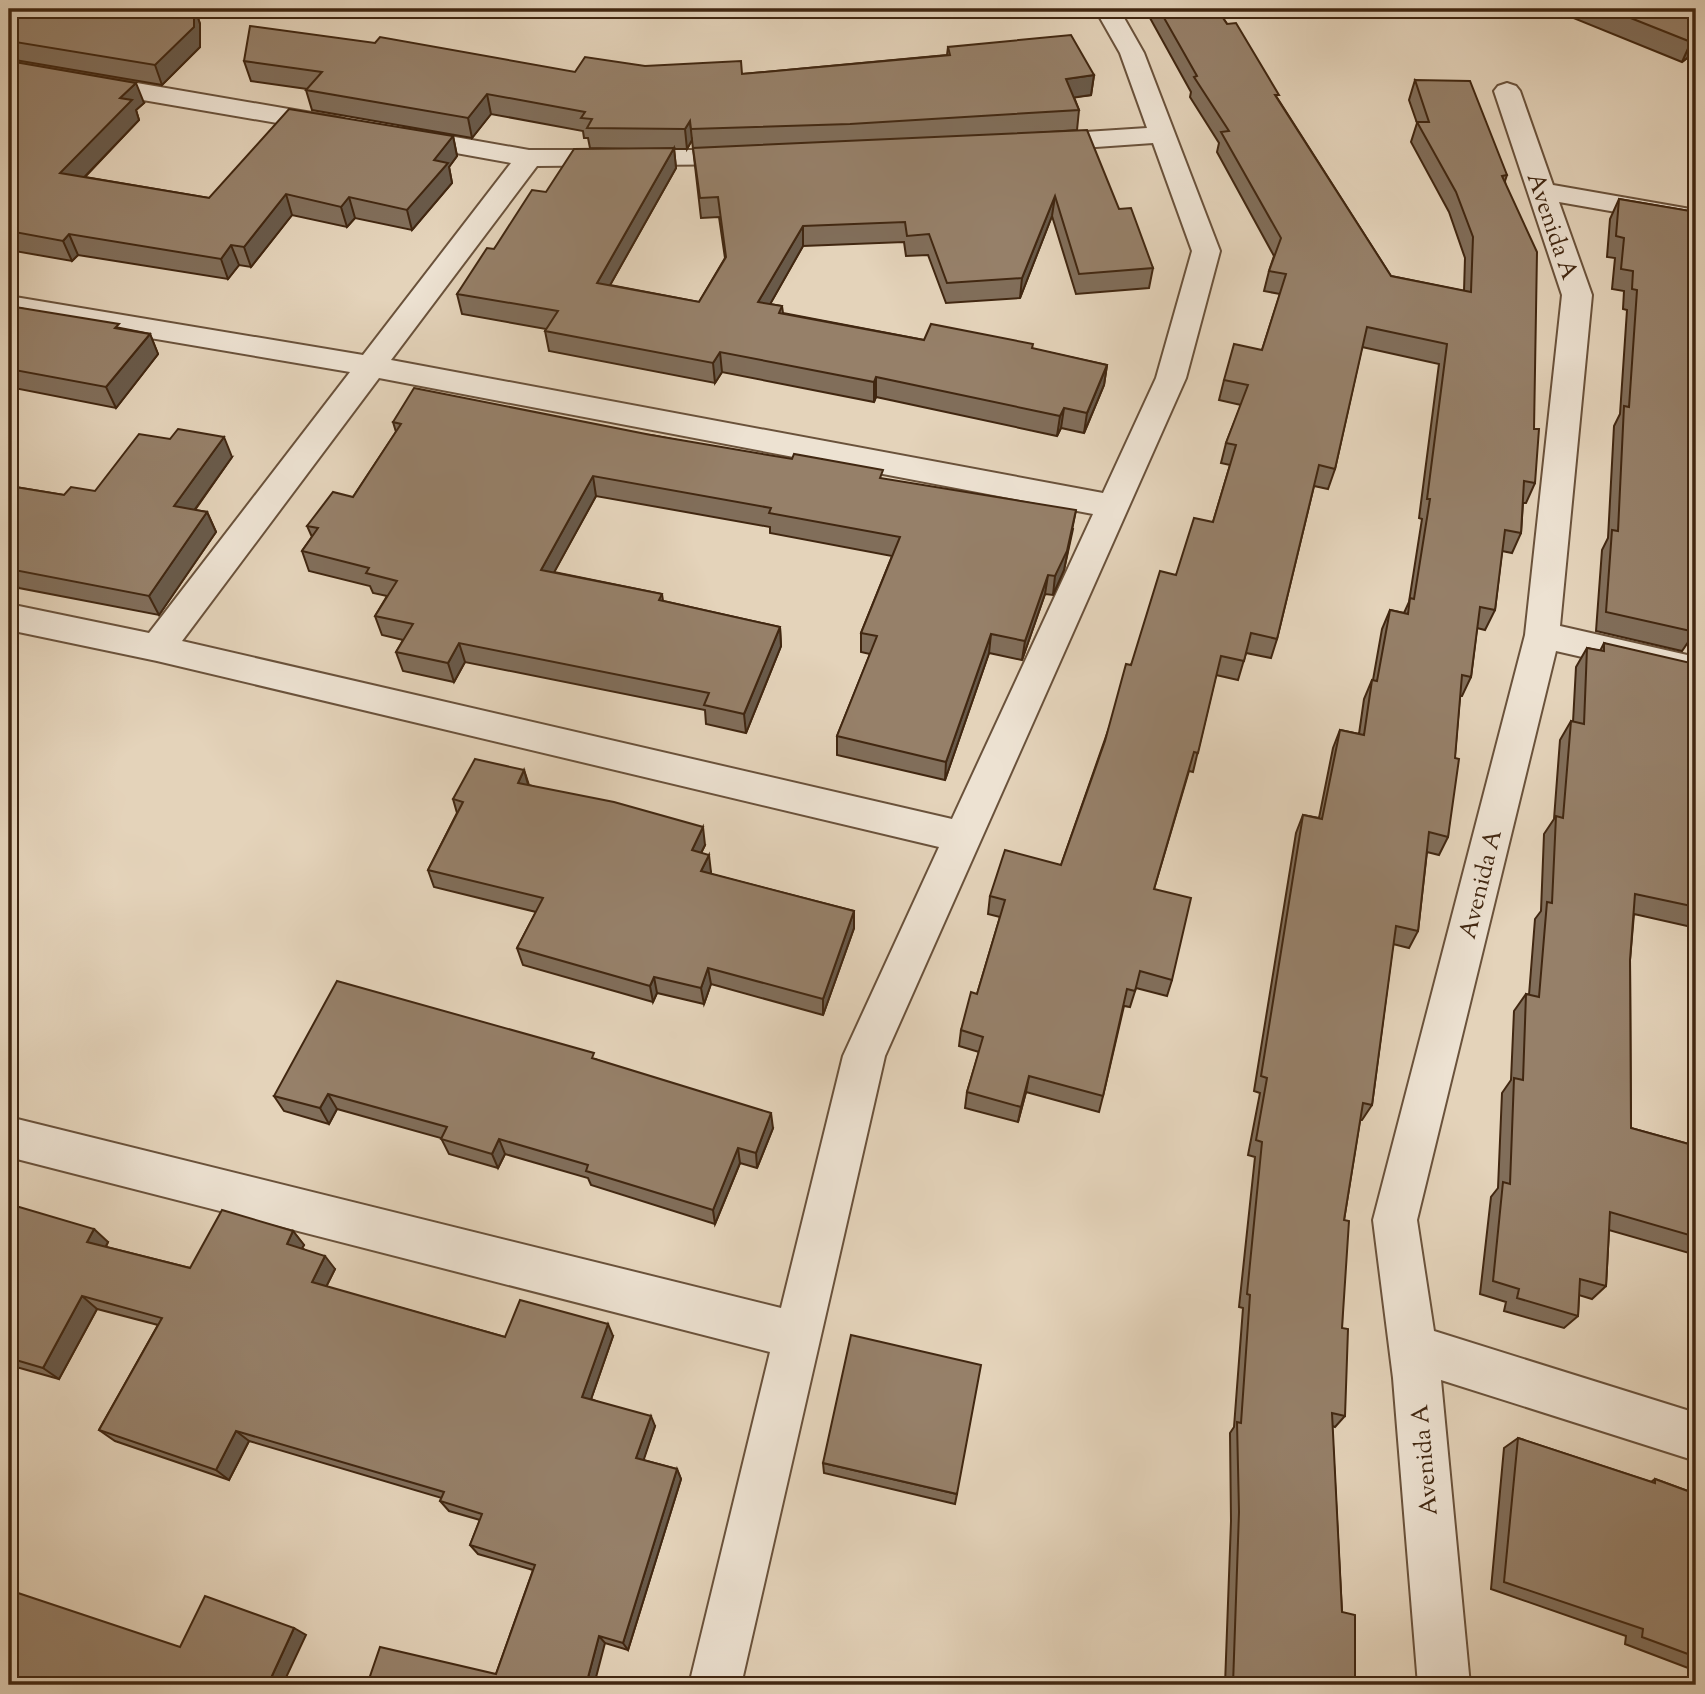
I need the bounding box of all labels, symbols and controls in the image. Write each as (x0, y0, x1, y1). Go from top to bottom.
street label: Avenida A (1517, 168, 1585, 285)
street label: Avenida A (1452, 826, 1512, 943)
street label: Avenida A (1404, 1402, 1448, 1517)

